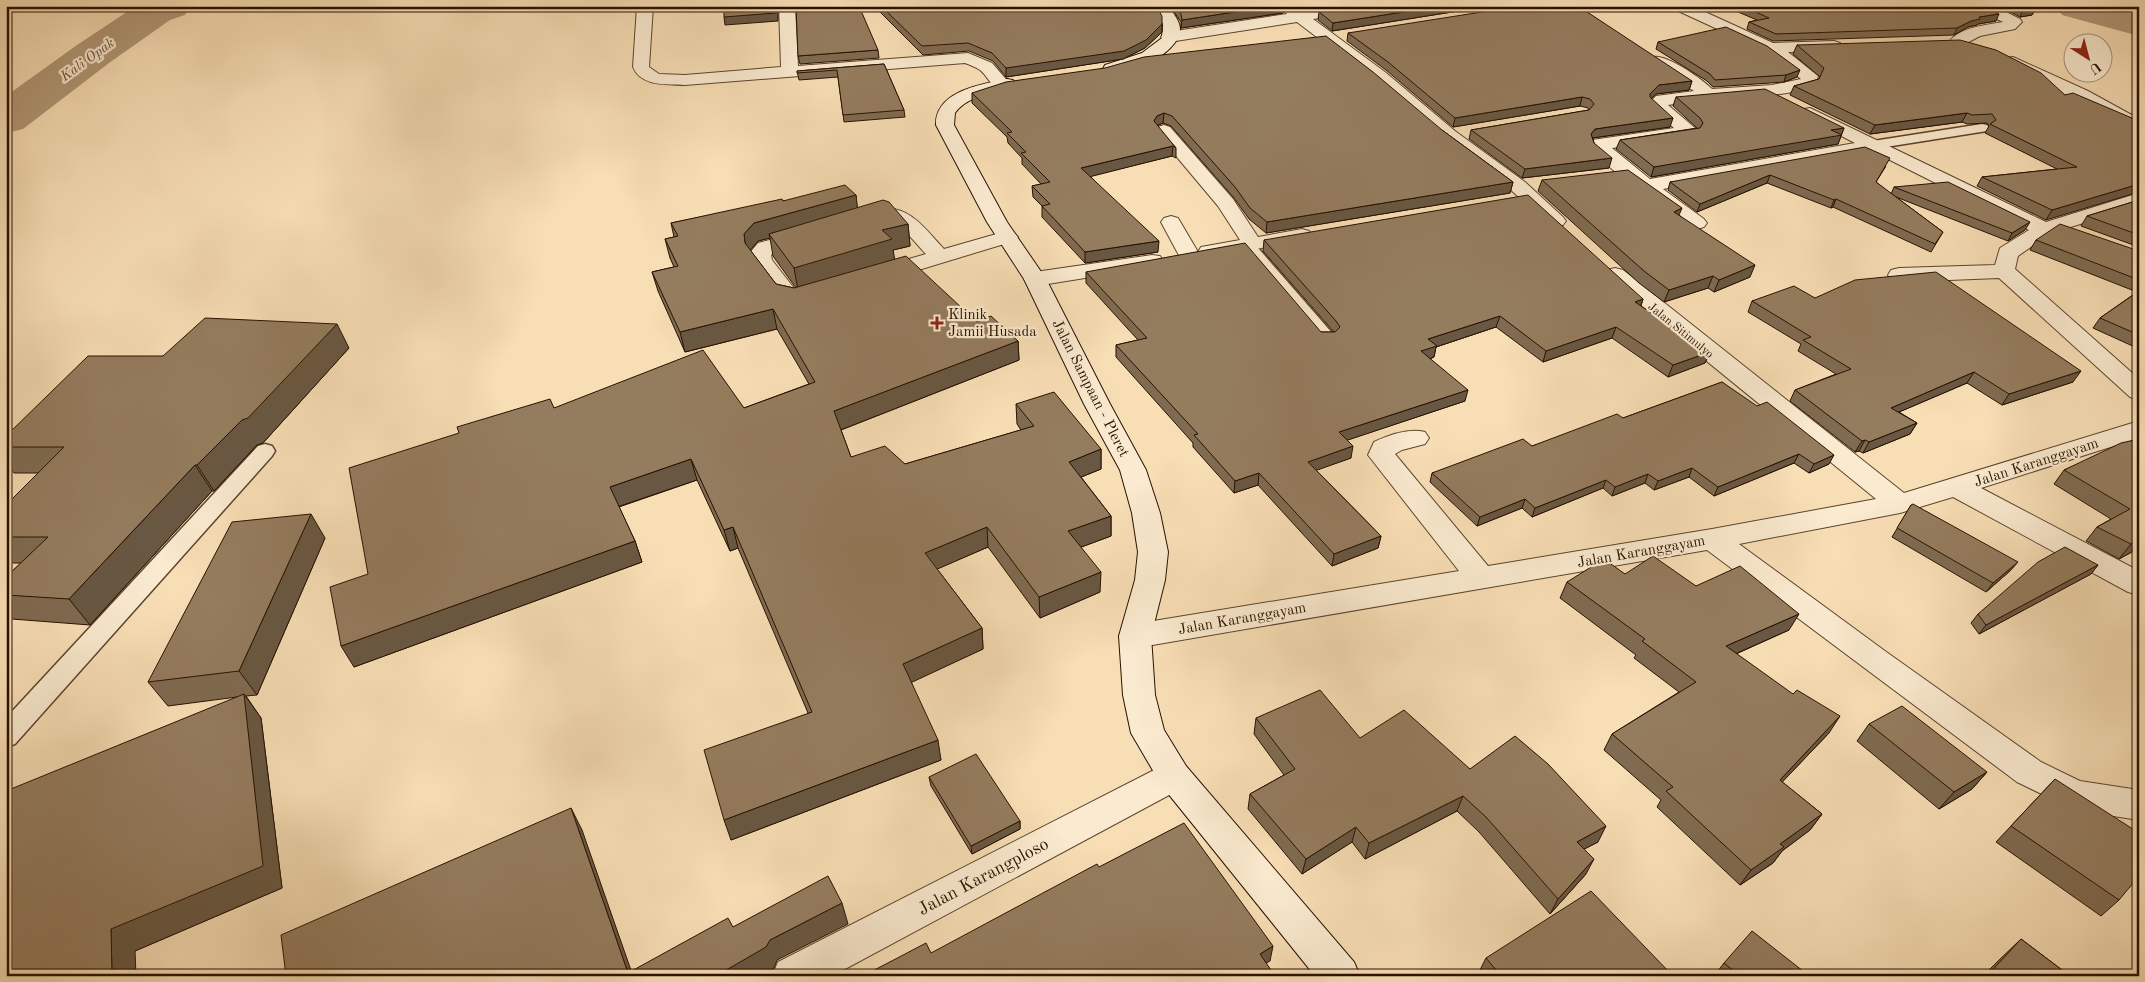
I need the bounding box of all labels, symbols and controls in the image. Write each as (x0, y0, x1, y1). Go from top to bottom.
north arrow (2062, 32, 2112, 82)
water label: Kali Opak (57, 36, 118, 85)
text: U (2086, 59, 2104, 77)
street label: Jalan Sitimulyo (1645, 301, 1715, 361)
place label: Klinik Jamii Husada (948, 308, 1037, 340)
marker: Klinik Jamii Husada (930, 316, 944, 330)
street label: Jalan Sampaan - Pleret (1048, 318, 1131, 460)
street label: Jalan Karanggayam (1972, 436, 2101, 491)
street label: Jalan Karanggayam (1576, 534, 1707, 571)
street label: Jalan Karanggayam (1177, 601, 1308, 638)
street label: Jalan Karangploso (915, 835, 1052, 919)

